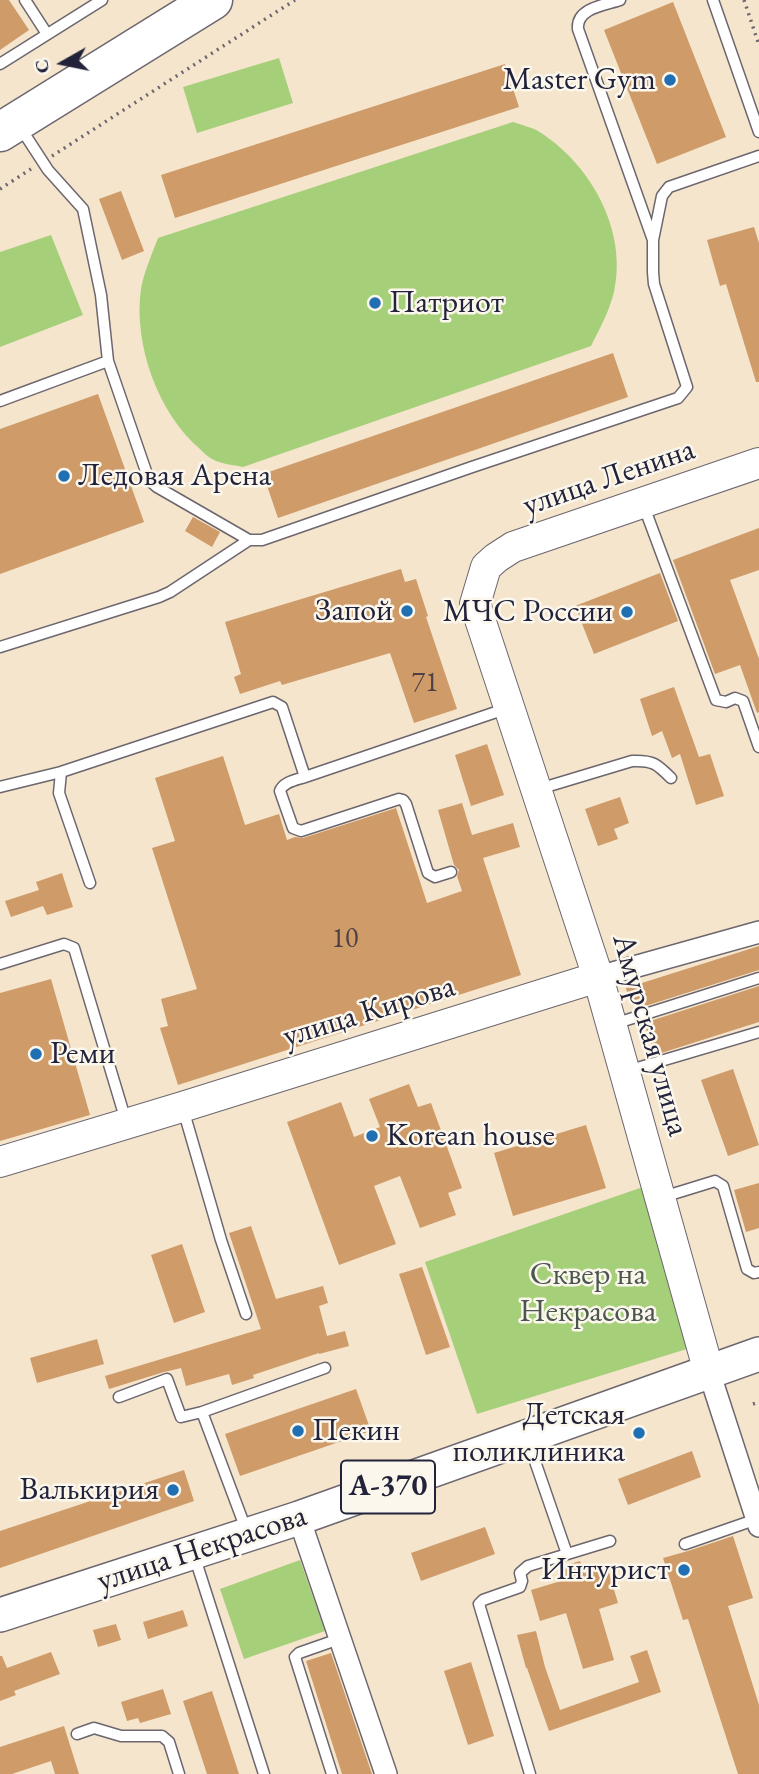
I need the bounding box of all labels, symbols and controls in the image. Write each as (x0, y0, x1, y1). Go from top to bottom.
north arrow (28, 28, 98, 98)
text: С (28, 58, 55, 75)
place label: Master Gym (503, 61, 656, 99)
marker: Master Gym (662, 72, 678, 88)
place label: Патриот (389, 284, 504, 322)
marker: Патриот (367, 295, 383, 311)
street label: улица Ленина (518, 431, 700, 525)
place label: Ледовая Арена (78, 457, 271, 495)
marker: Ледовая Арена (56, 468, 72, 484)
place label: Запой (315, 592, 393, 630)
place label: МЧС России (443, 593, 613, 631)
marker: Запой (399, 603, 415, 619)
marker: МЧС России (619, 604, 635, 620)
house number: 71 (412, 666, 438, 700)
house number: 10 (332, 922, 358, 956)
street label: Амурская улица (603, 930, 697, 1140)
street label: улица Кирова (278, 968, 460, 1056)
place label: Реми (50, 1035, 115, 1073)
marker: Реми (28, 1046, 44, 1062)
place label: Korean house (386, 1117, 555, 1155)
marker: Korean house (364, 1128, 380, 1144)
park label: Сквер на Некрасова (520, 1256, 656, 1331)
place label: Детская поликлиника (453, 1396, 625, 1471)
place label: Пекин (312, 1412, 400, 1450)
marker: Пекин (290, 1423, 306, 1439)
marker: Детская поликлиника (631, 1425, 647, 1441)
road number: А-370 (341, 1460, 435, 1513)
place label: Валькирия (20, 1471, 159, 1509)
marker: Валькирия (165, 1482, 181, 1498)
street label: улица Некрасова (92, 1497, 312, 1601)
place label: Интурист (541, 1551, 670, 1589)
marker: Интурист (676, 1562, 692, 1578)

